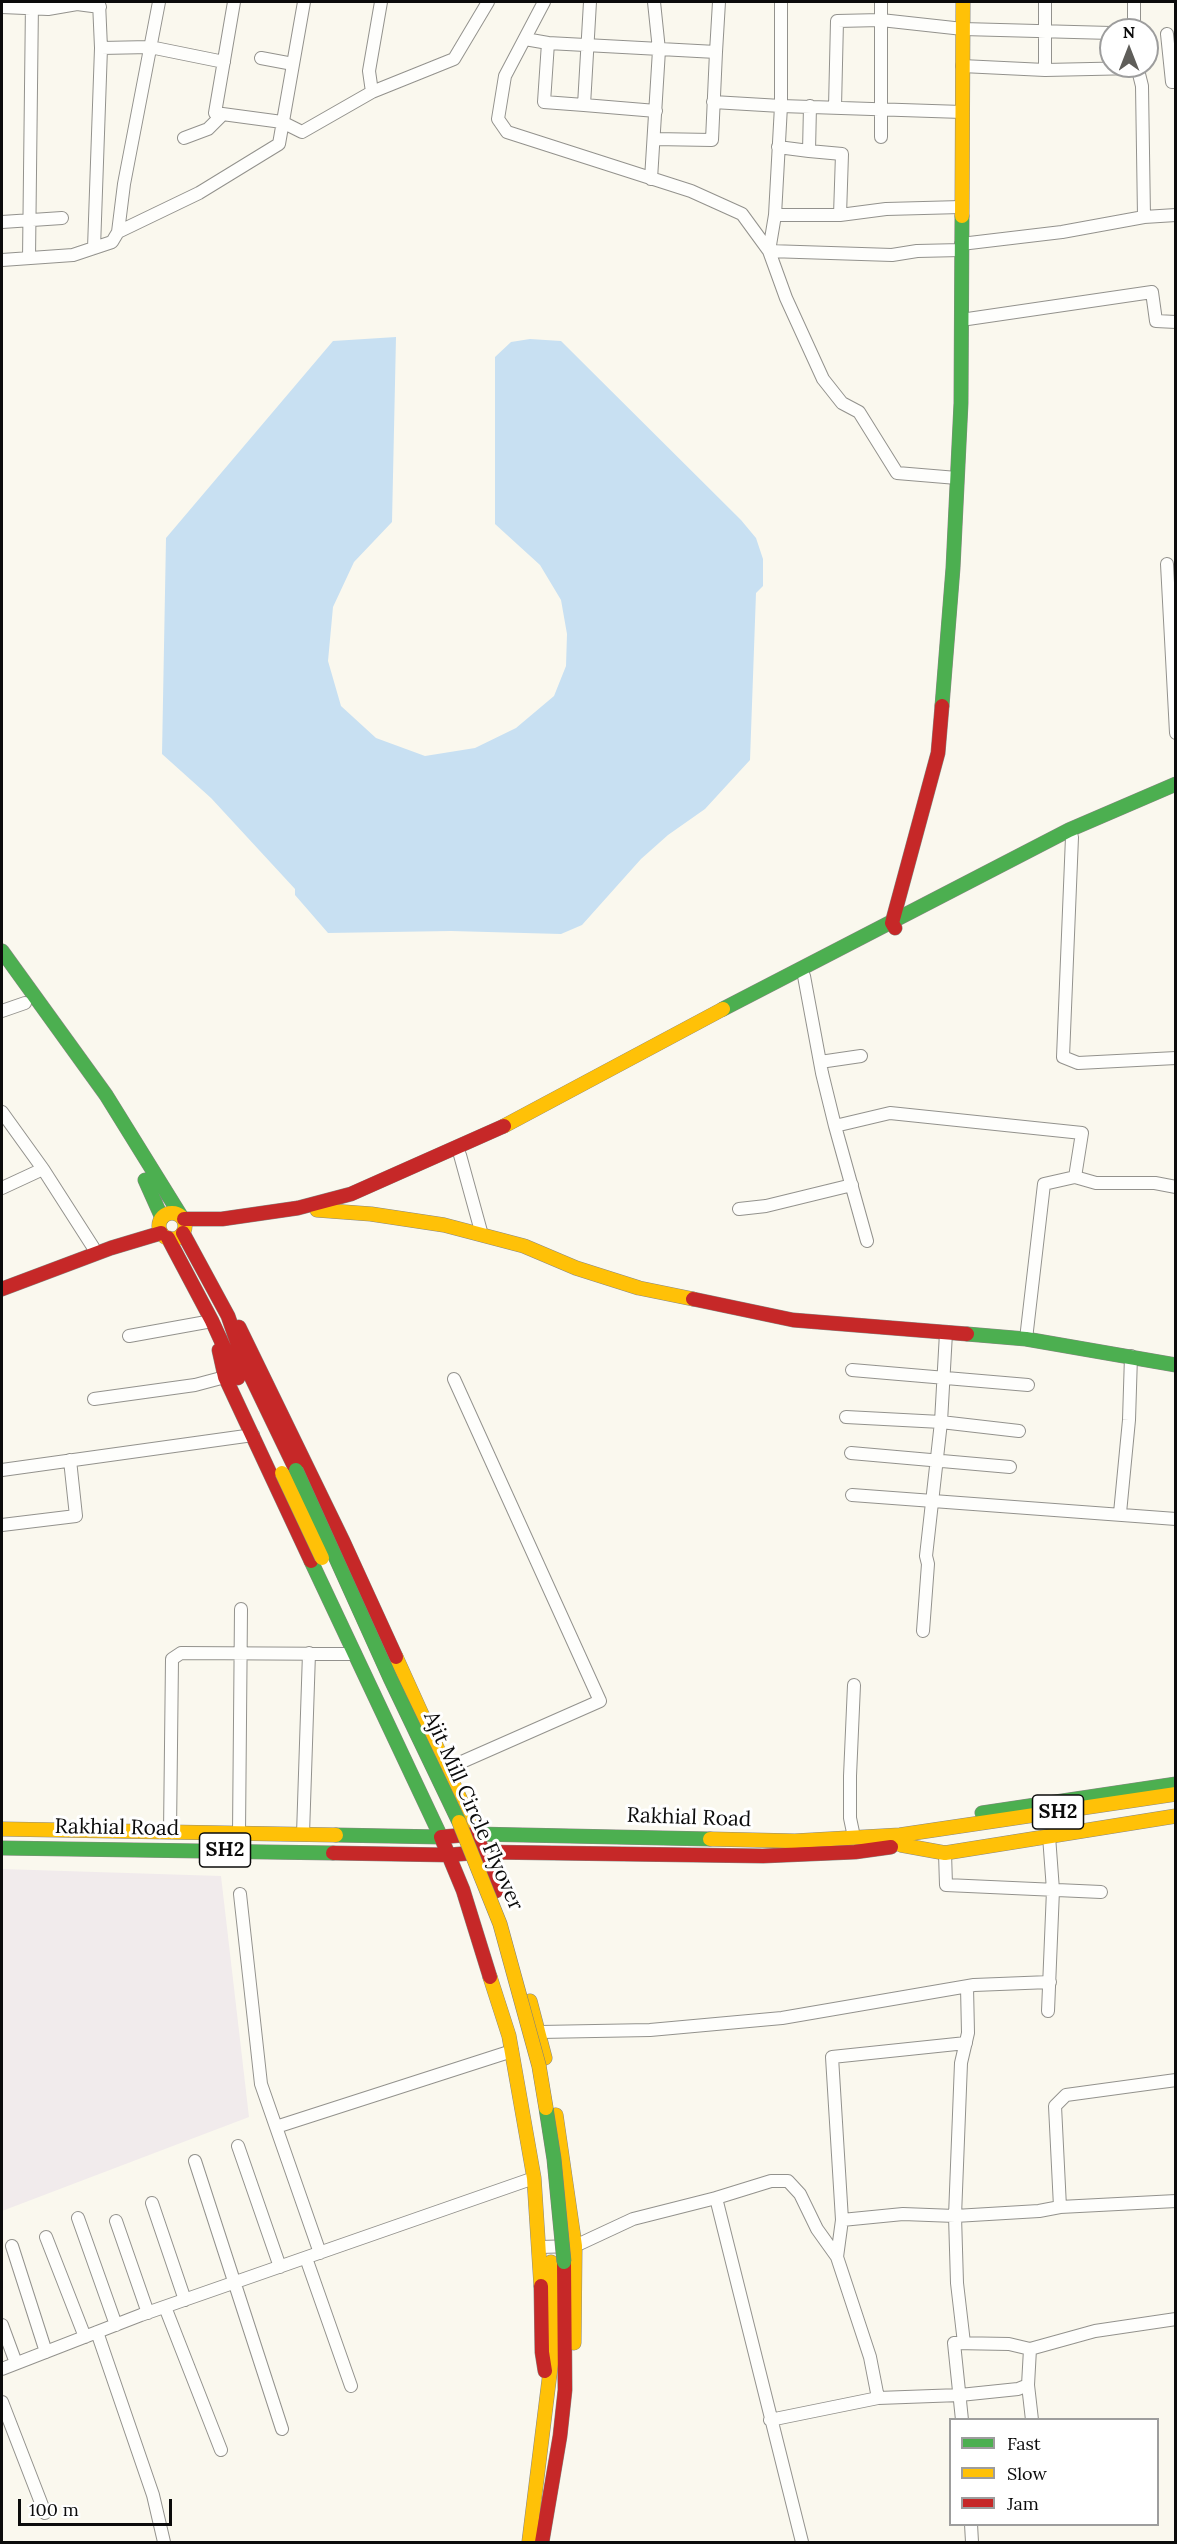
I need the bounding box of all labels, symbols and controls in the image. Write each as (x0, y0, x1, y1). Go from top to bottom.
north arrow (1099, 18, 1159, 78)
text: N (1123, 22, 1135, 42)
street label: Ajit Mill Circle Flyover (418, 1708, 528, 1914)
road number: SH2 (1032, 1795, 1084, 1829)
street label: Rakhial Road (626, 1803, 752, 1833)
street label: Rakhial Road (55, 1814, 179, 1842)
road number: SH2 (200, 1833, 250, 1867)
legend (949, 2418, 1159, 2526)
text: Fast (1007, 2432, 1041, 2455)
text: Slow (1007, 2462, 1047, 2485)
scale bar (21, 2487, 176, 2525)
text: Jam (1007, 2492, 1039, 2515)
text: 100 m (29, 2498, 79, 2521)

